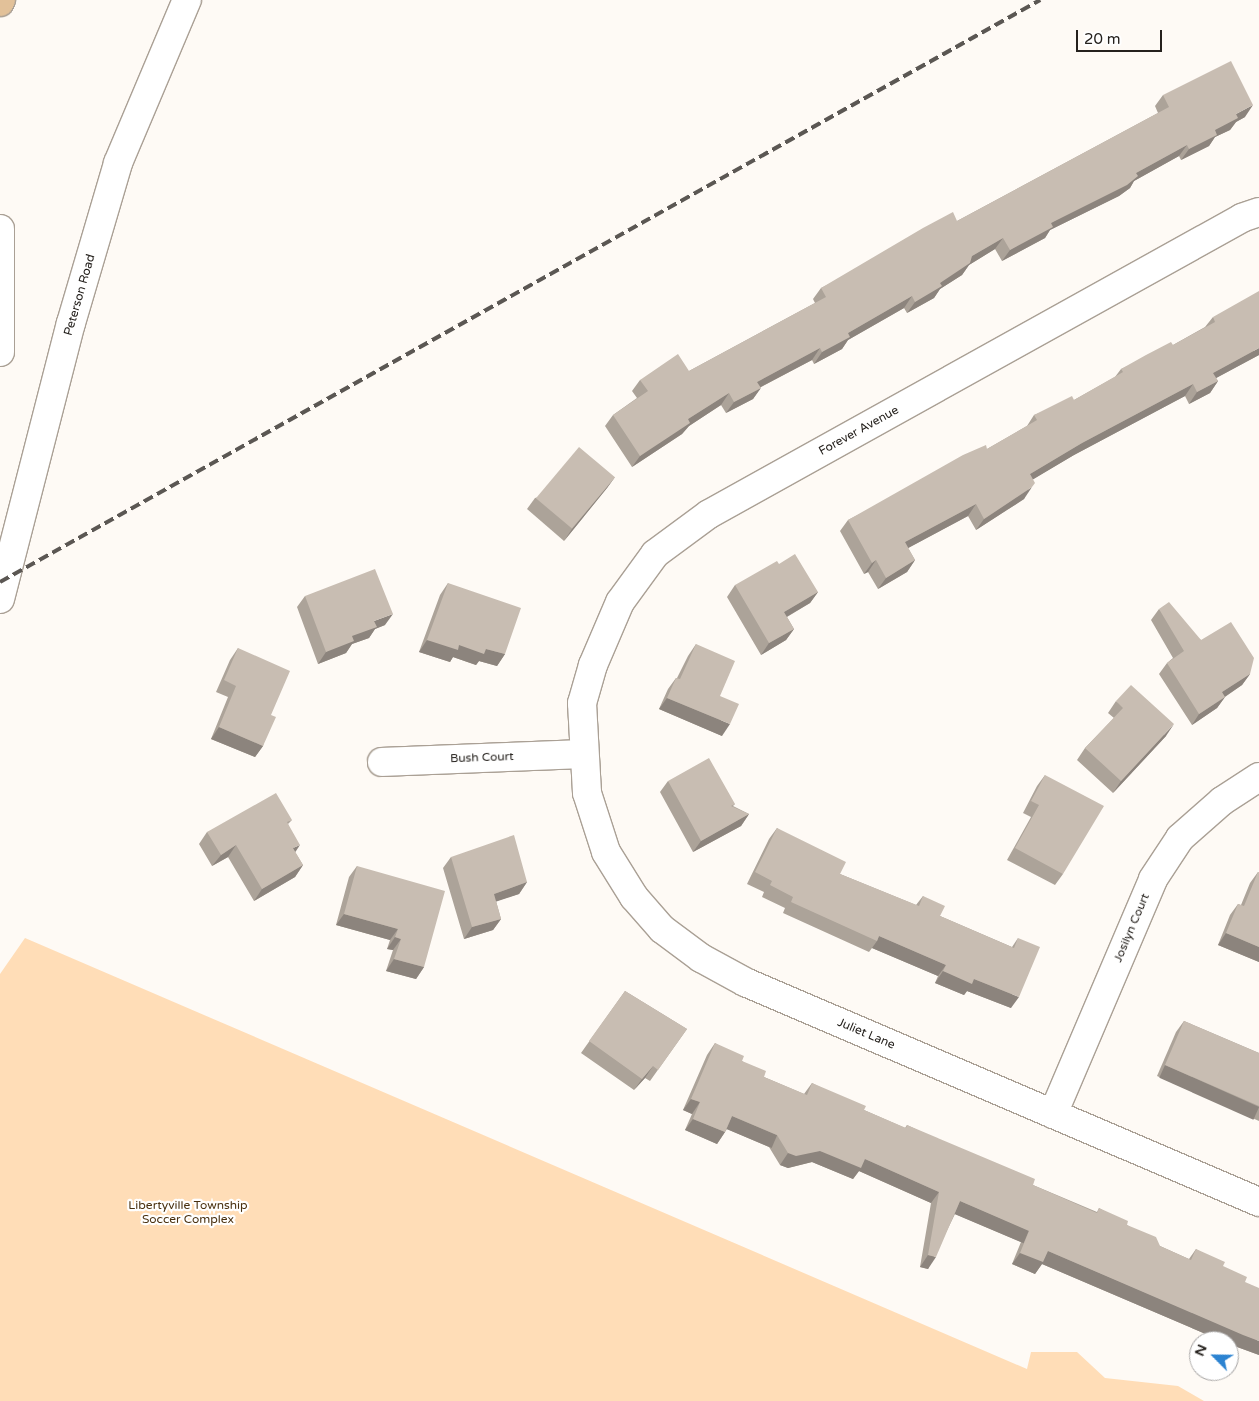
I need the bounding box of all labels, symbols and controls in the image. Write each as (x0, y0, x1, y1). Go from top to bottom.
scale bar (1079, 20, 1165, 52)
text: 20 m (1084, 30, 1121, 48)
street label: Peterson Road (61, 253, 99, 337)
street label: Forever Avenue (817, 403, 901, 459)
street label: Bush Court (450, 750, 514, 766)
street label: Josilyn Court (1111, 891, 1153, 965)
street label: Juliet Lane (835, 1015, 897, 1053)
park label: Libertyville Township Soccer Complex (128, 1199, 248, 1227)
north arrow (1189, 1331, 1239, 1381)
text: N (1191, 1342, 1211, 1359)

